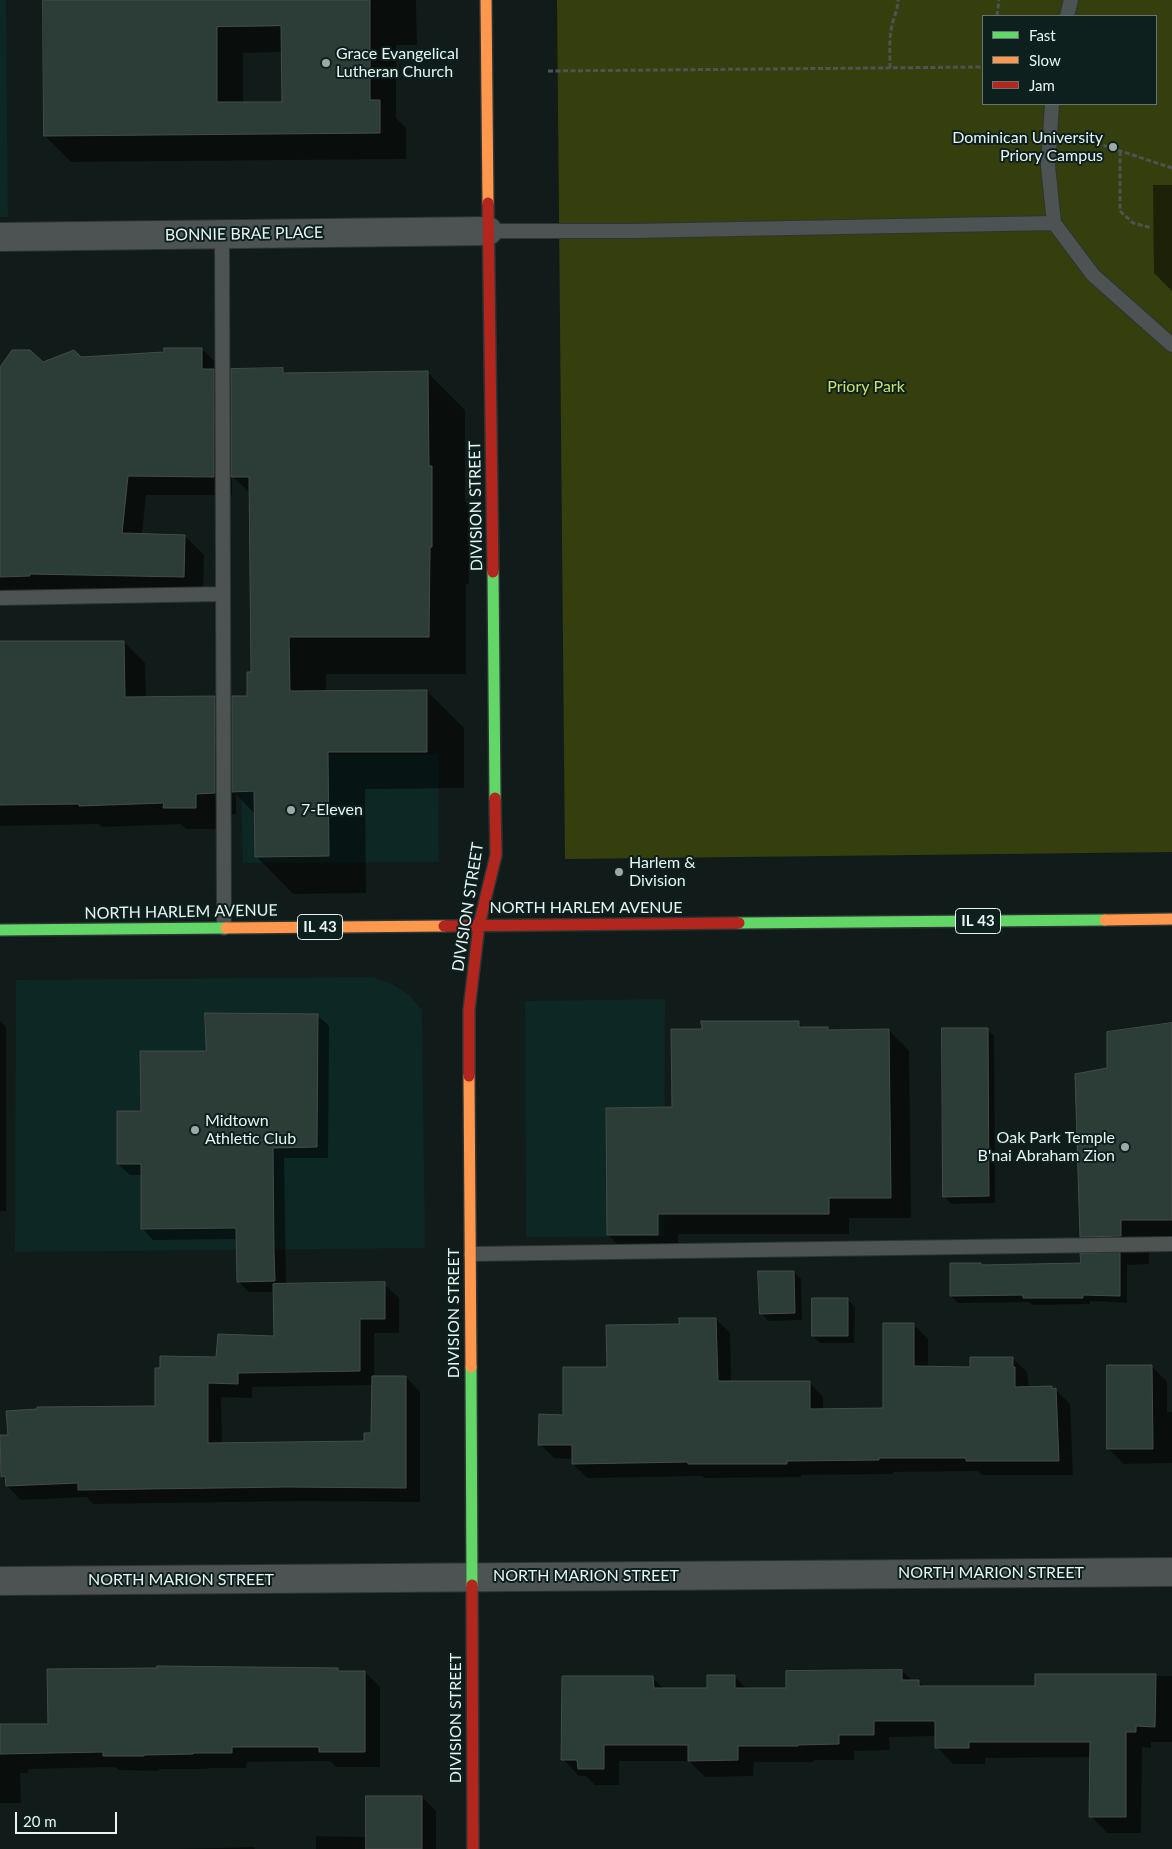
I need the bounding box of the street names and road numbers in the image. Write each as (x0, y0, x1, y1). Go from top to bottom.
street label: BONNIE BRAE PLACE (165, 223, 323, 245)
street label: DIVISION STREET (465, 441, 487, 571)
street label: DIVISION STREET (448, 841, 488, 973)
street label: NORTH HARLEM AVENUE (489, 898, 683, 918)
street label: NORTH HARLEM AVENUE (84, 901, 278, 923)
road number: IL 43 (956, 908, 1000, 934)
road number: IL 43 (298, 914, 342, 940)
street label: DIVISION STREET (444, 1248, 464, 1378)
street label: NORTH MARION STREET (898, 1563, 1084, 1583)
street label: NORTH MARION STREET (493, 1566, 679, 1586)
street label: NORTH MARION STREET (88, 1570, 274, 1590)
street label: DIVISION STREET (446, 1653, 466, 1783)

